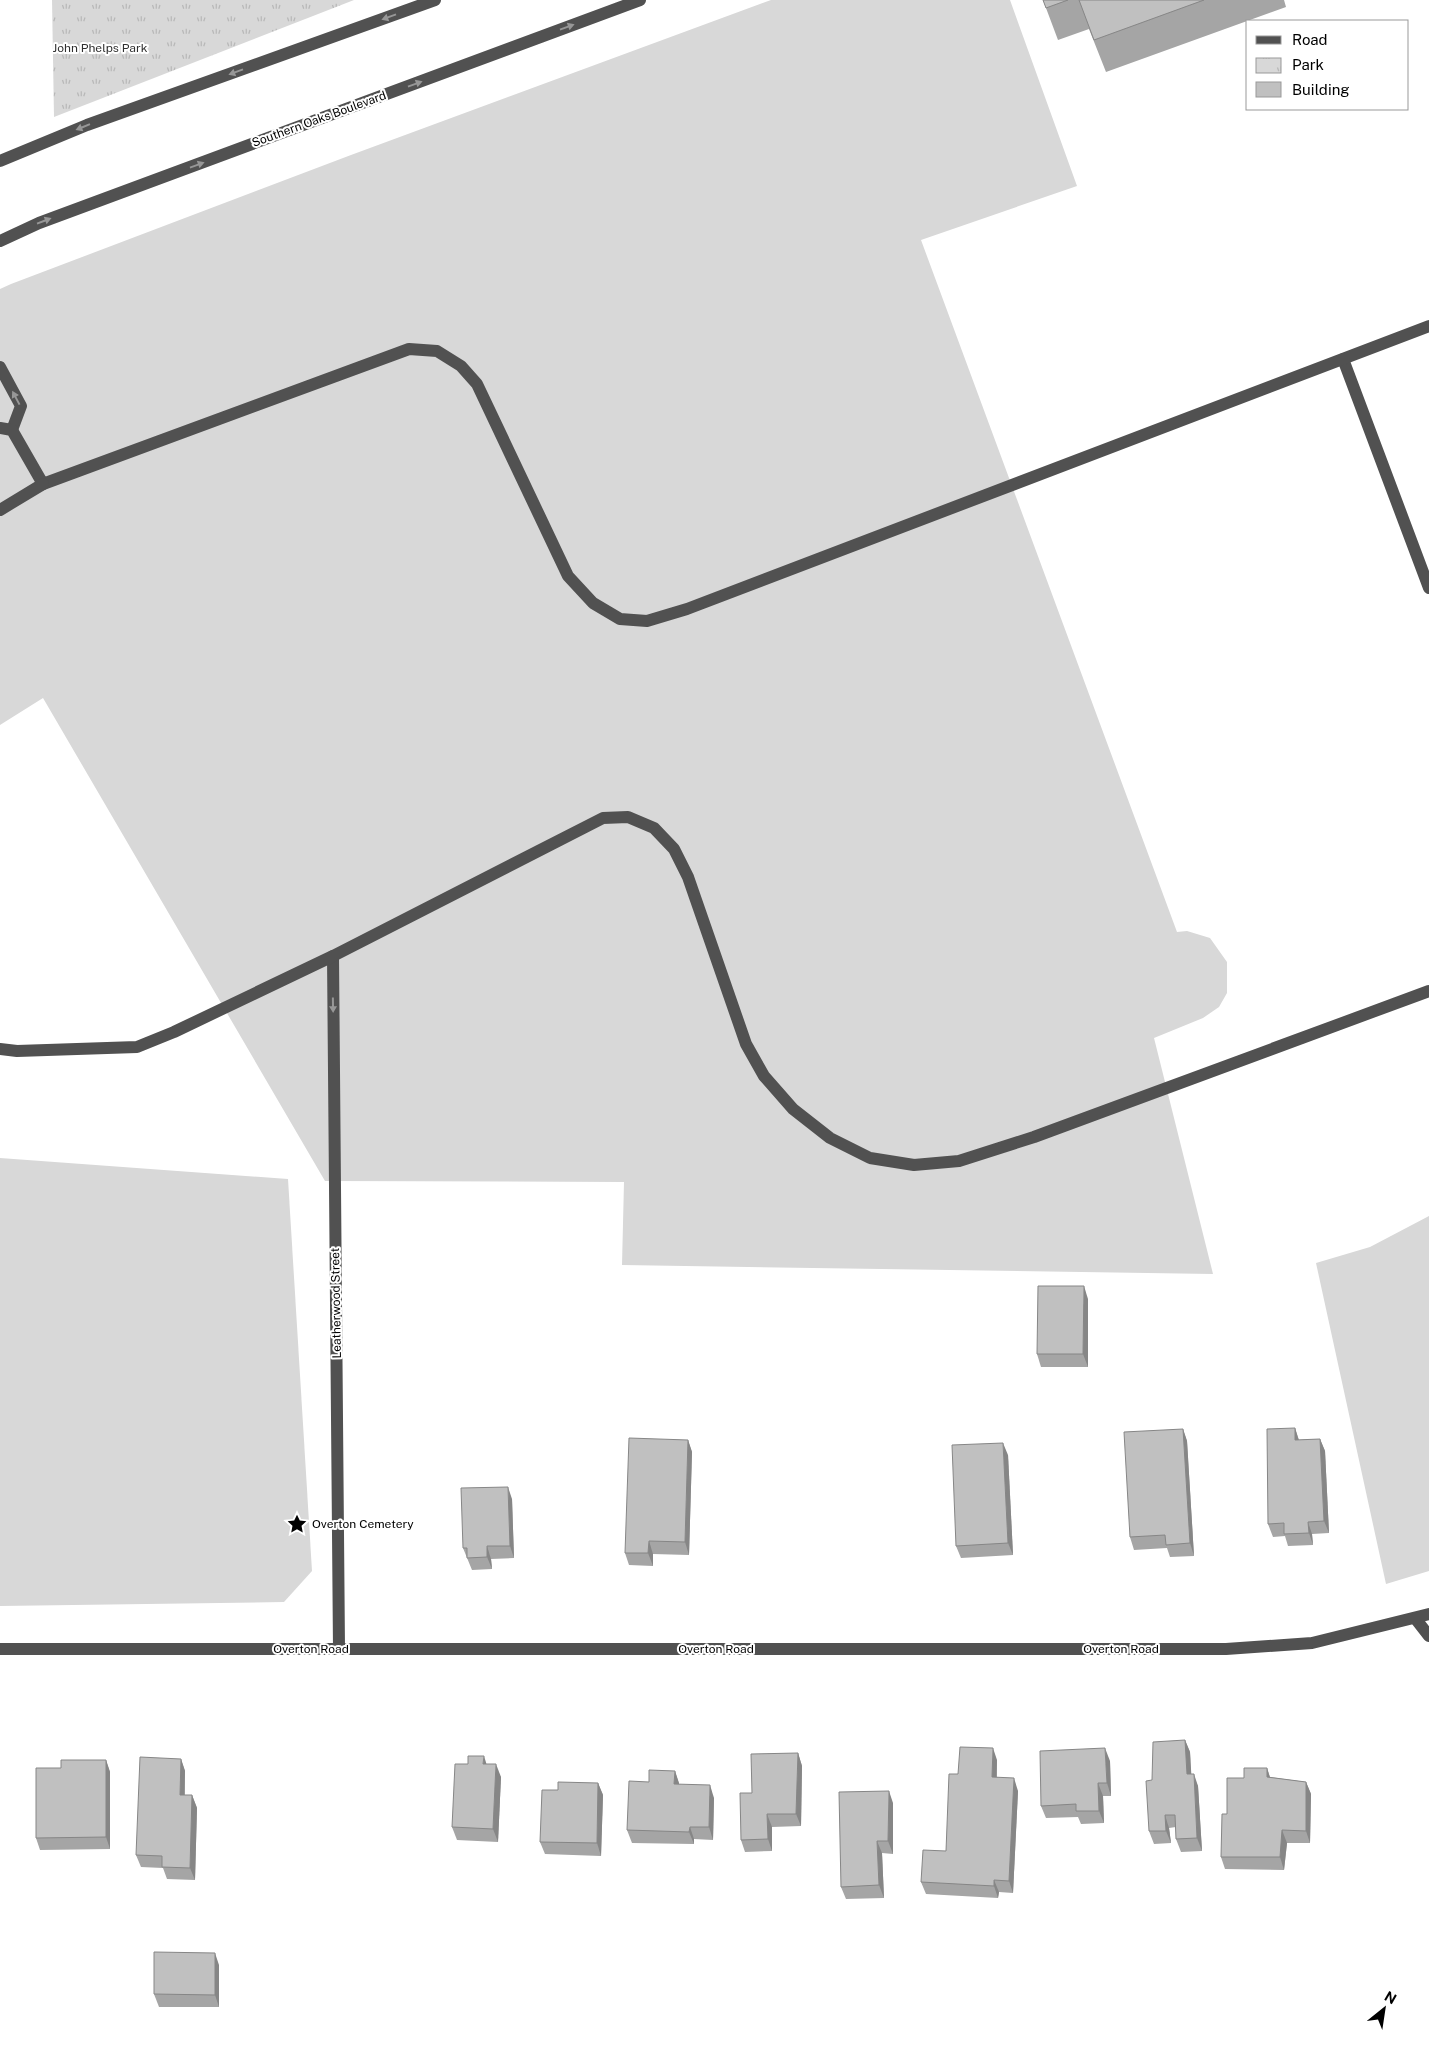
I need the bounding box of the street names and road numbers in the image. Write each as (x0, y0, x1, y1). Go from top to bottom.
street label: Southern Oaks Boulevard (250, 88, 388, 150)
street label: Leatherwood Street (328, 1247, 344, 1359)
street label: Overton Road (273, 1642, 349, 1656)
street label: Overton Road (678, 1642, 754, 1656)
street label: Overton Road (1083, 1642, 1159, 1656)

